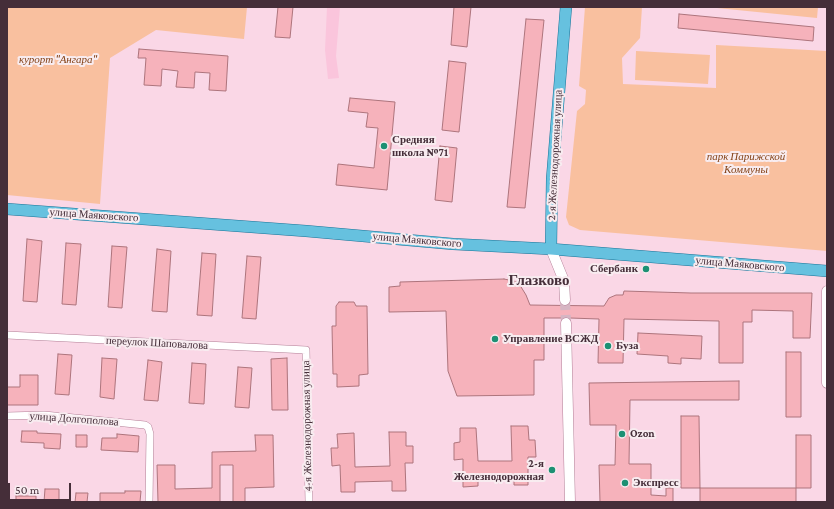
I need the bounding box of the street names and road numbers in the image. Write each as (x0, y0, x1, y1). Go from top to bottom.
street label: 2-я Железнодорожная улица (545, 89, 565, 221)
street label: улица Маяковского (49, 205, 139, 225)
street label: улица Маяковского (372, 230, 462, 250)
street label: улица Маяковского (695, 254, 785, 274)
street label: переулок Шаповалова (105, 334, 209, 352)
street label: 4-я Железнодорожная улица (299, 360, 315, 492)
street label: улица Долгополова (29, 409, 119, 429)

